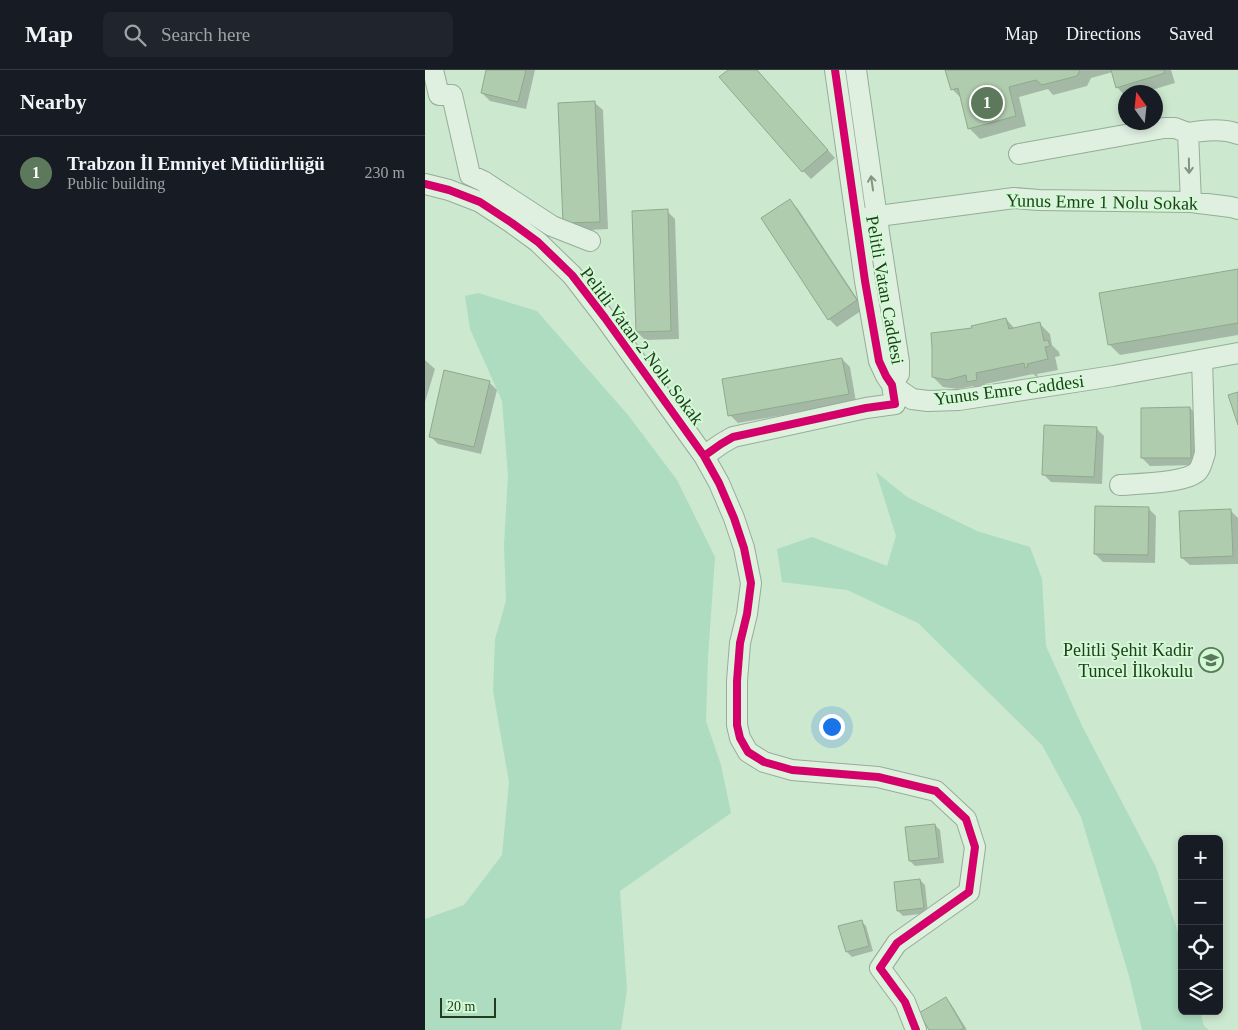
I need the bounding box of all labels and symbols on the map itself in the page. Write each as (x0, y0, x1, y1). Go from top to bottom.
pin: 1 (971, 84, 1003, 122)
north arrow (1118, 85, 1163, 130)
one-way arrow (1184, 158, 1194, 174)
one-way arrow (867, 175, 877, 191)
street label: Yunus Emre 1 Nolu Sokak (1006, 190, 1198, 214)
street label: Pelitli Vatan Caddesi (862, 214, 908, 366)
street label: Pelitli Vatan 2 Nolu Sokak (576, 263, 708, 429)
street label: Yunus Emre Caddesi (933, 371, 1085, 409)
place label: Pelitli Şehit Kadir Tuncel İlkokulu (1063, 640, 1193, 681)
school or university icon: Pelitli Şehit Kadir Tuncel İlkokulu (1198, 647, 1224, 673)
your location (819, 714, 845, 740)
scale bar (440, 995, 496, 1018)

